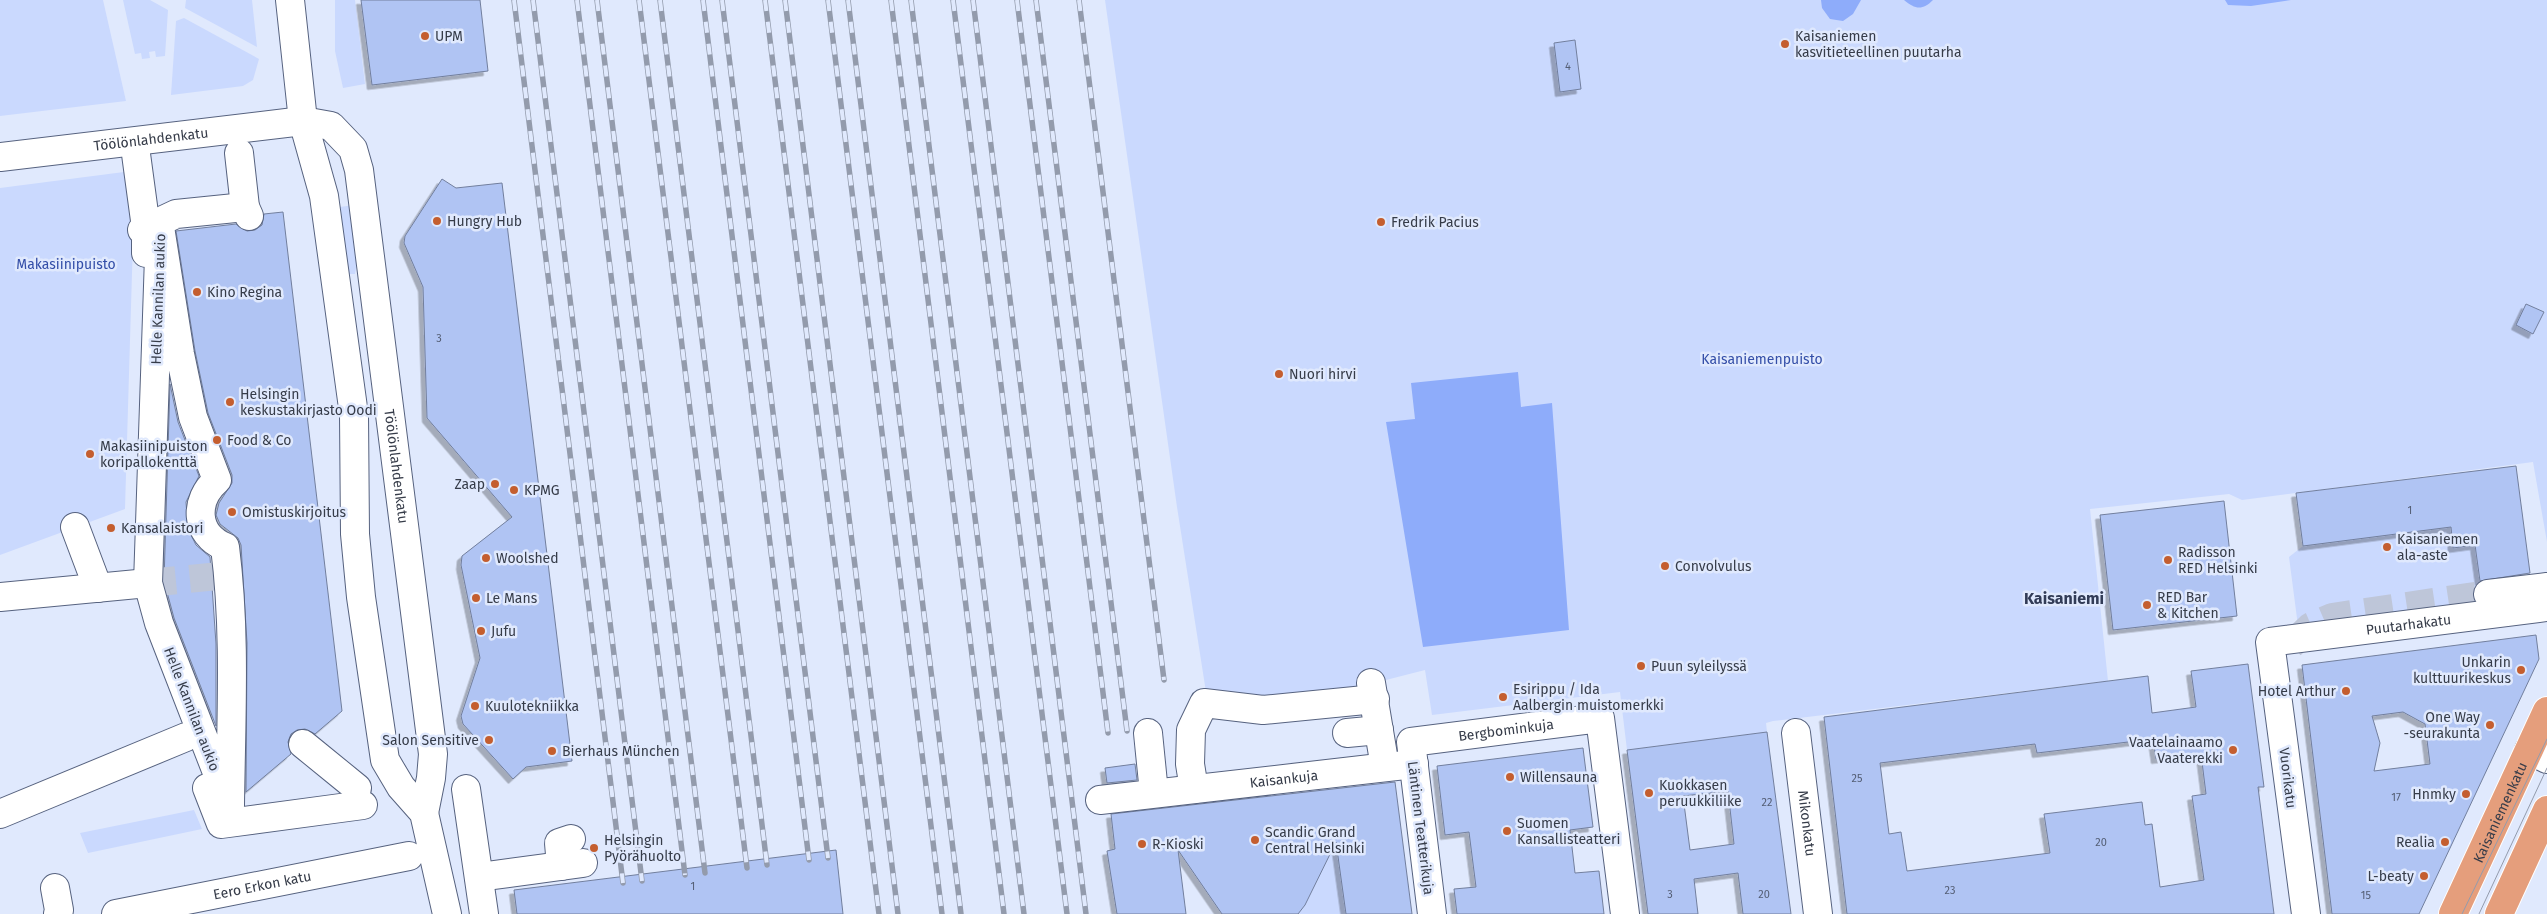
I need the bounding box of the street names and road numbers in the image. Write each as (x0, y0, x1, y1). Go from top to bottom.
street label: Töölönlahdenkatu (93, 124, 209, 155)
street label: Helle Kannilan aukio (148, 233, 169, 365)
street label: Töölönlahdenkatu (380, 408, 412, 525)
street label: Puutarhakatu (2365, 611, 2452, 639)
street label: Helle Kannilan aukio (160, 645, 223, 774)
street label: Bergbominkuja (1457, 716, 1555, 745)
street label: Vuorikatu (2275, 747, 2300, 809)
street label: Kaisaniemenkatu (2470, 759, 2531, 866)
street label: Läntinen Teatterikuja (1404, 760, 1437, 896)
street label: Kaisankuja (1249, 767, 1319, 792)
street label: Mikonkatu (1794, 790, 1819, 857)
street label: Eero Erkon katu (212, 868, 313, 904)

